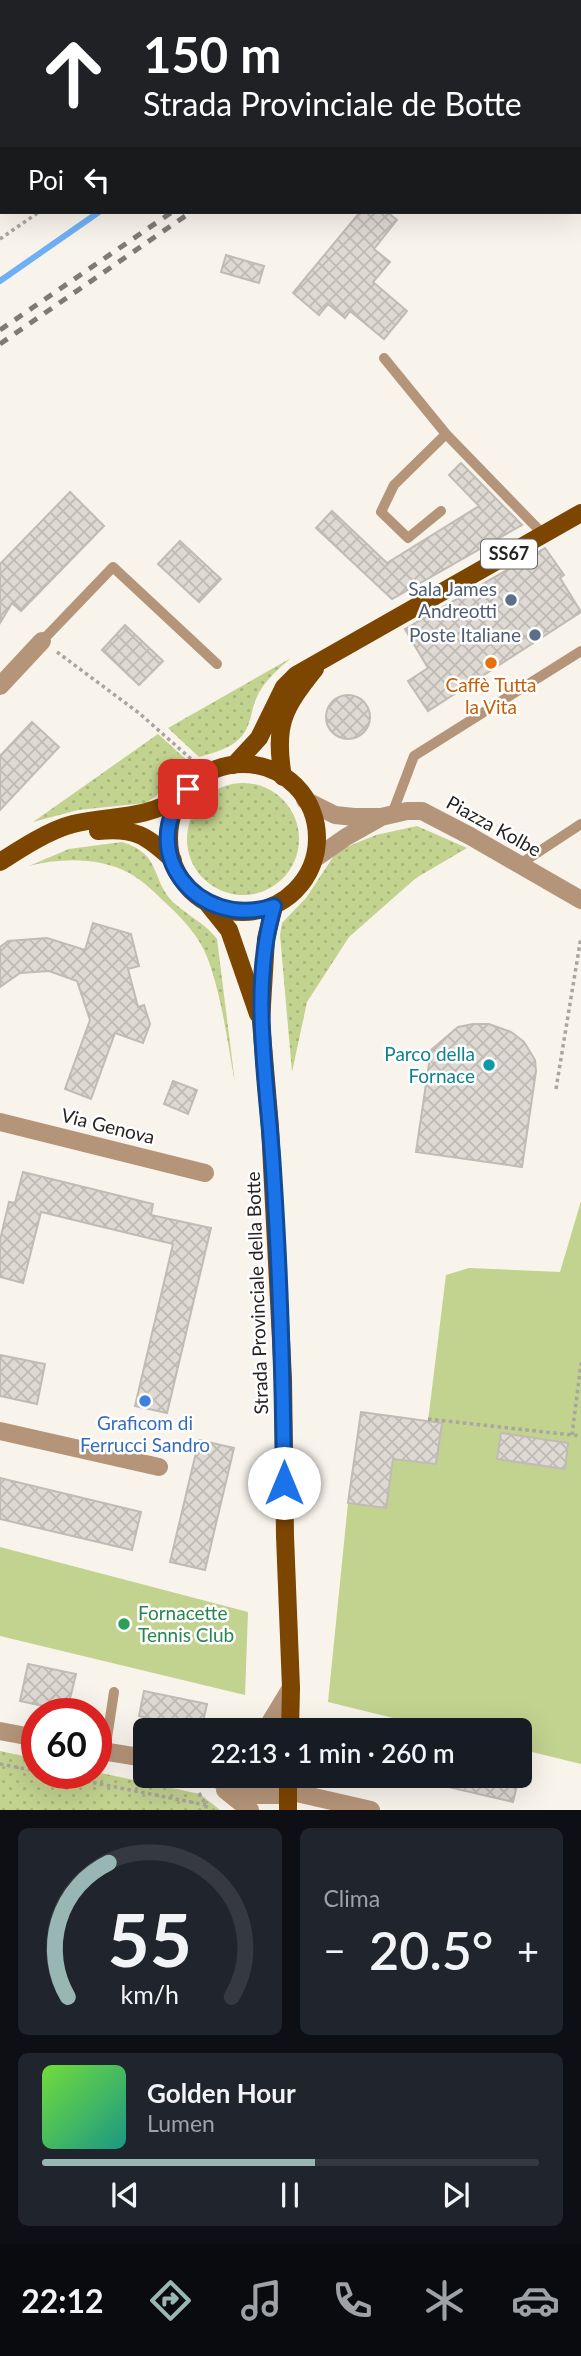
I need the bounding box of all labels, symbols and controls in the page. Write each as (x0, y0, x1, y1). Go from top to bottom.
text: 150 m (143, 25, 281, 83)
icon: ahead (28, 28, 119, 119)
text: Strada Provinciale de Botte (143, 84, 522, 123)
icon: left (78, 161, 116, 199)
text: Poi (28, 164, 64, 196)
road number: SS67 (481, 540, 537, 568)
place label: Sala James Andreotti (408, 577, 497, 622)
marker: Sala James Andreotti (503, 592, 519, 608)
place label: Poste Italiane (409, 623, 521, 646)
marker: Poste Italiane (527, 627, 543, 643)
marker: Caffè Tutta la Vita (483, 655, 499, 671)
place label: Caffè Tutta la Vita (446, 673, 536, 718)
pin (158, 759, 218, 819)
icon: arrive (169, 770, 207, 808)
street label: Piazza Kolbe (443, 790, 546, 861)
place label: Parco della Fornace (384, 1042, 475, 1087)
marker: Parco della Fornace (481, 1057, 497, 1073)
street label: Via Genova (59, 1103, 157, 1148)
street label: Strada Provinciale della Botte (241, 1171, 272, 1415)
marker: Graficom di Ferrucci Sandro (137, 1393, 153, 1409)
place label: Graficom di Ferrucci Sandro (80, 1411, 210, 1456)
position arrow (247, 1446, 321, 1520)
place label: Fornacette Tennis Club (138, 1601, 234, 1646)
marker: Fornacette Tennis Club (116, 1616, 132, 1632)
speed limit sign: 60 (21, 1698, 112, 1789)
text: 22:13 · 1 min · 260 m (210, 1737, 455, 1769)
text: Clima (324, 1884, 380, 1912)
text: 55 (108, 1896, 192, 1984)
text: 20.5° (369, 1919, 493, 1981)
text: − (324, 1927, 346, 1973)
text: + (517, 1927, 539, 1973)
text: km/h (120, 1979, 179, 2009)
text: Golden Hour (147, 2077, 296, 2109)
text: Lumen (147, 2109, 215, 2137)
icon: previous (106, 2176, 144, 2214)
icon: pause (271, 2176, 309, 2214)
icon: next (437, 2176, 475, 2214)
icon: directions (146, 2276, 195, 2325)
icon: music (237, 2276, 286, 2325)
icon: phone (328, 2276, 377, 2325)
icon: climate (420, 2276, 469, 2325)
icon: car (511, 2276, 560, 2325)
text: 22:12 (21, 2281, 104, 2320)

